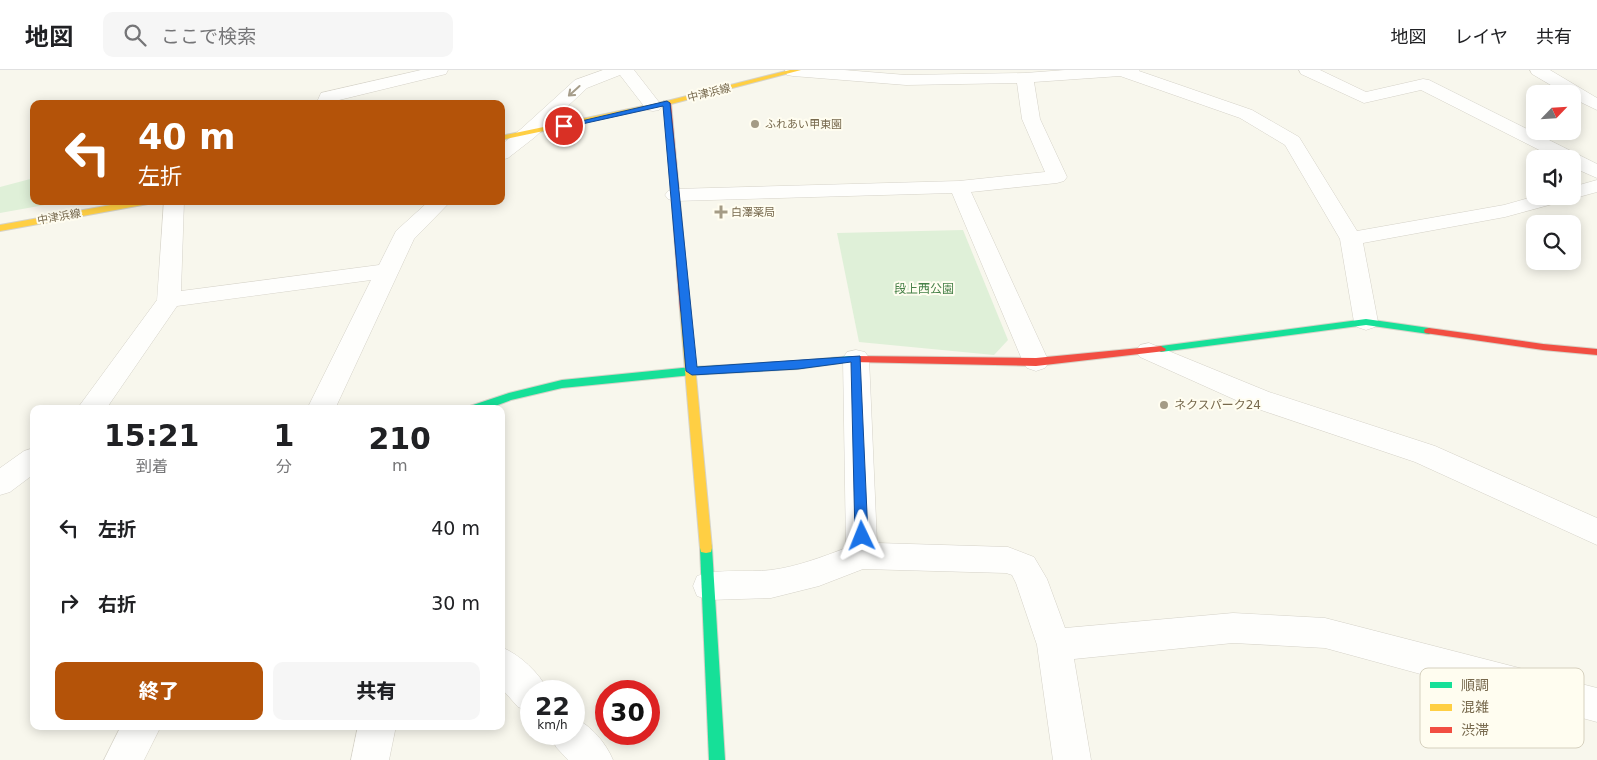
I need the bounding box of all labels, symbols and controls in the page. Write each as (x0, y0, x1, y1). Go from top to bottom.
search box (103, 12, 453, 57)
icon: search (121, 21, 149, 49)
text: 地図 (25, 23, 73, 51)
text: ここで検索 (161, 25, 256, 47)
text: 地図 (1391, 26, 1427, 47)
text: レイヤ (1455, 26, 1508, 47)
text: 共有 (1536, 26, 1572, 47)
street label: 中津浜線 (686, 81, 732, 105)
one-way arrow (568, 85, 581, 97)
north arrow (1526, 85, 1581, 140)
map controls (1526, 85, 1581, 270)
pin (543, 105, 585, 147)
icon: arrive (550, 112, 578, 140)
text: 40 m (138, 117, 235, 157)
marker: ふれあい甲東園 (749, 118, 761, 130)
place label: ふれあい甲東園 (765, 118, 842, 131)
icon: left (55, 120, 120, 185)
button: sound (1526, 150, 1581, 205)
text: 左折 (138, 164, 182, 189)
marker: 白澤薬局 (715, 206, 727, 218)
place label: 白澤薬局 (731, 206, 775, 219)
street label: 中津浜線 (36, 207, 82, 227)
button: search (1526, 215, 1581, 270)
park label: 段上西公園 (894, 282, 954, 296)
place label: ネクスパーク24 (1174, 398, 1261, 412)
marker: ネクスパーク24 (1158, 399, 1170, 411)
text: 15:21 (104, 418, 200, 453)
text: 1 (274, 418, 294, 453)
text: 210 (368, 421, 431, 456)
text: m (392, 456, 407, 475)
text: 到着 (136, 457, 168, 476)
text: 分 (276, 457, 292, 476)
position arrow (835, 509, 887, 561)
icon: left (55, 514, 83, 542)
text: 40 m (431, 517, 480, 539)
text: 左折 (98, 518, 136, 540)
icon: right (55, 589, 83, 617)
text: 30 m (431, 592, 480, 614)
text: 右折 (98, 593, 136, 615)
button: 終了 (55, 662, 263, 720)
button: 共有 (273, 662, 480, 720)
legend (1420, 668, 1584, 748)
text: 順調 (1461, 677, 1489, 693)
speed limit sign: 30 (595, 680, 660, 745)
text: 22 (535, 692, 570, 721)
text: 混雑 (1461, 699, 1489, 715)
text: km/h (537, 718, 568, 732)
text: 渋滞 (1461, 722, 1489, 738)

